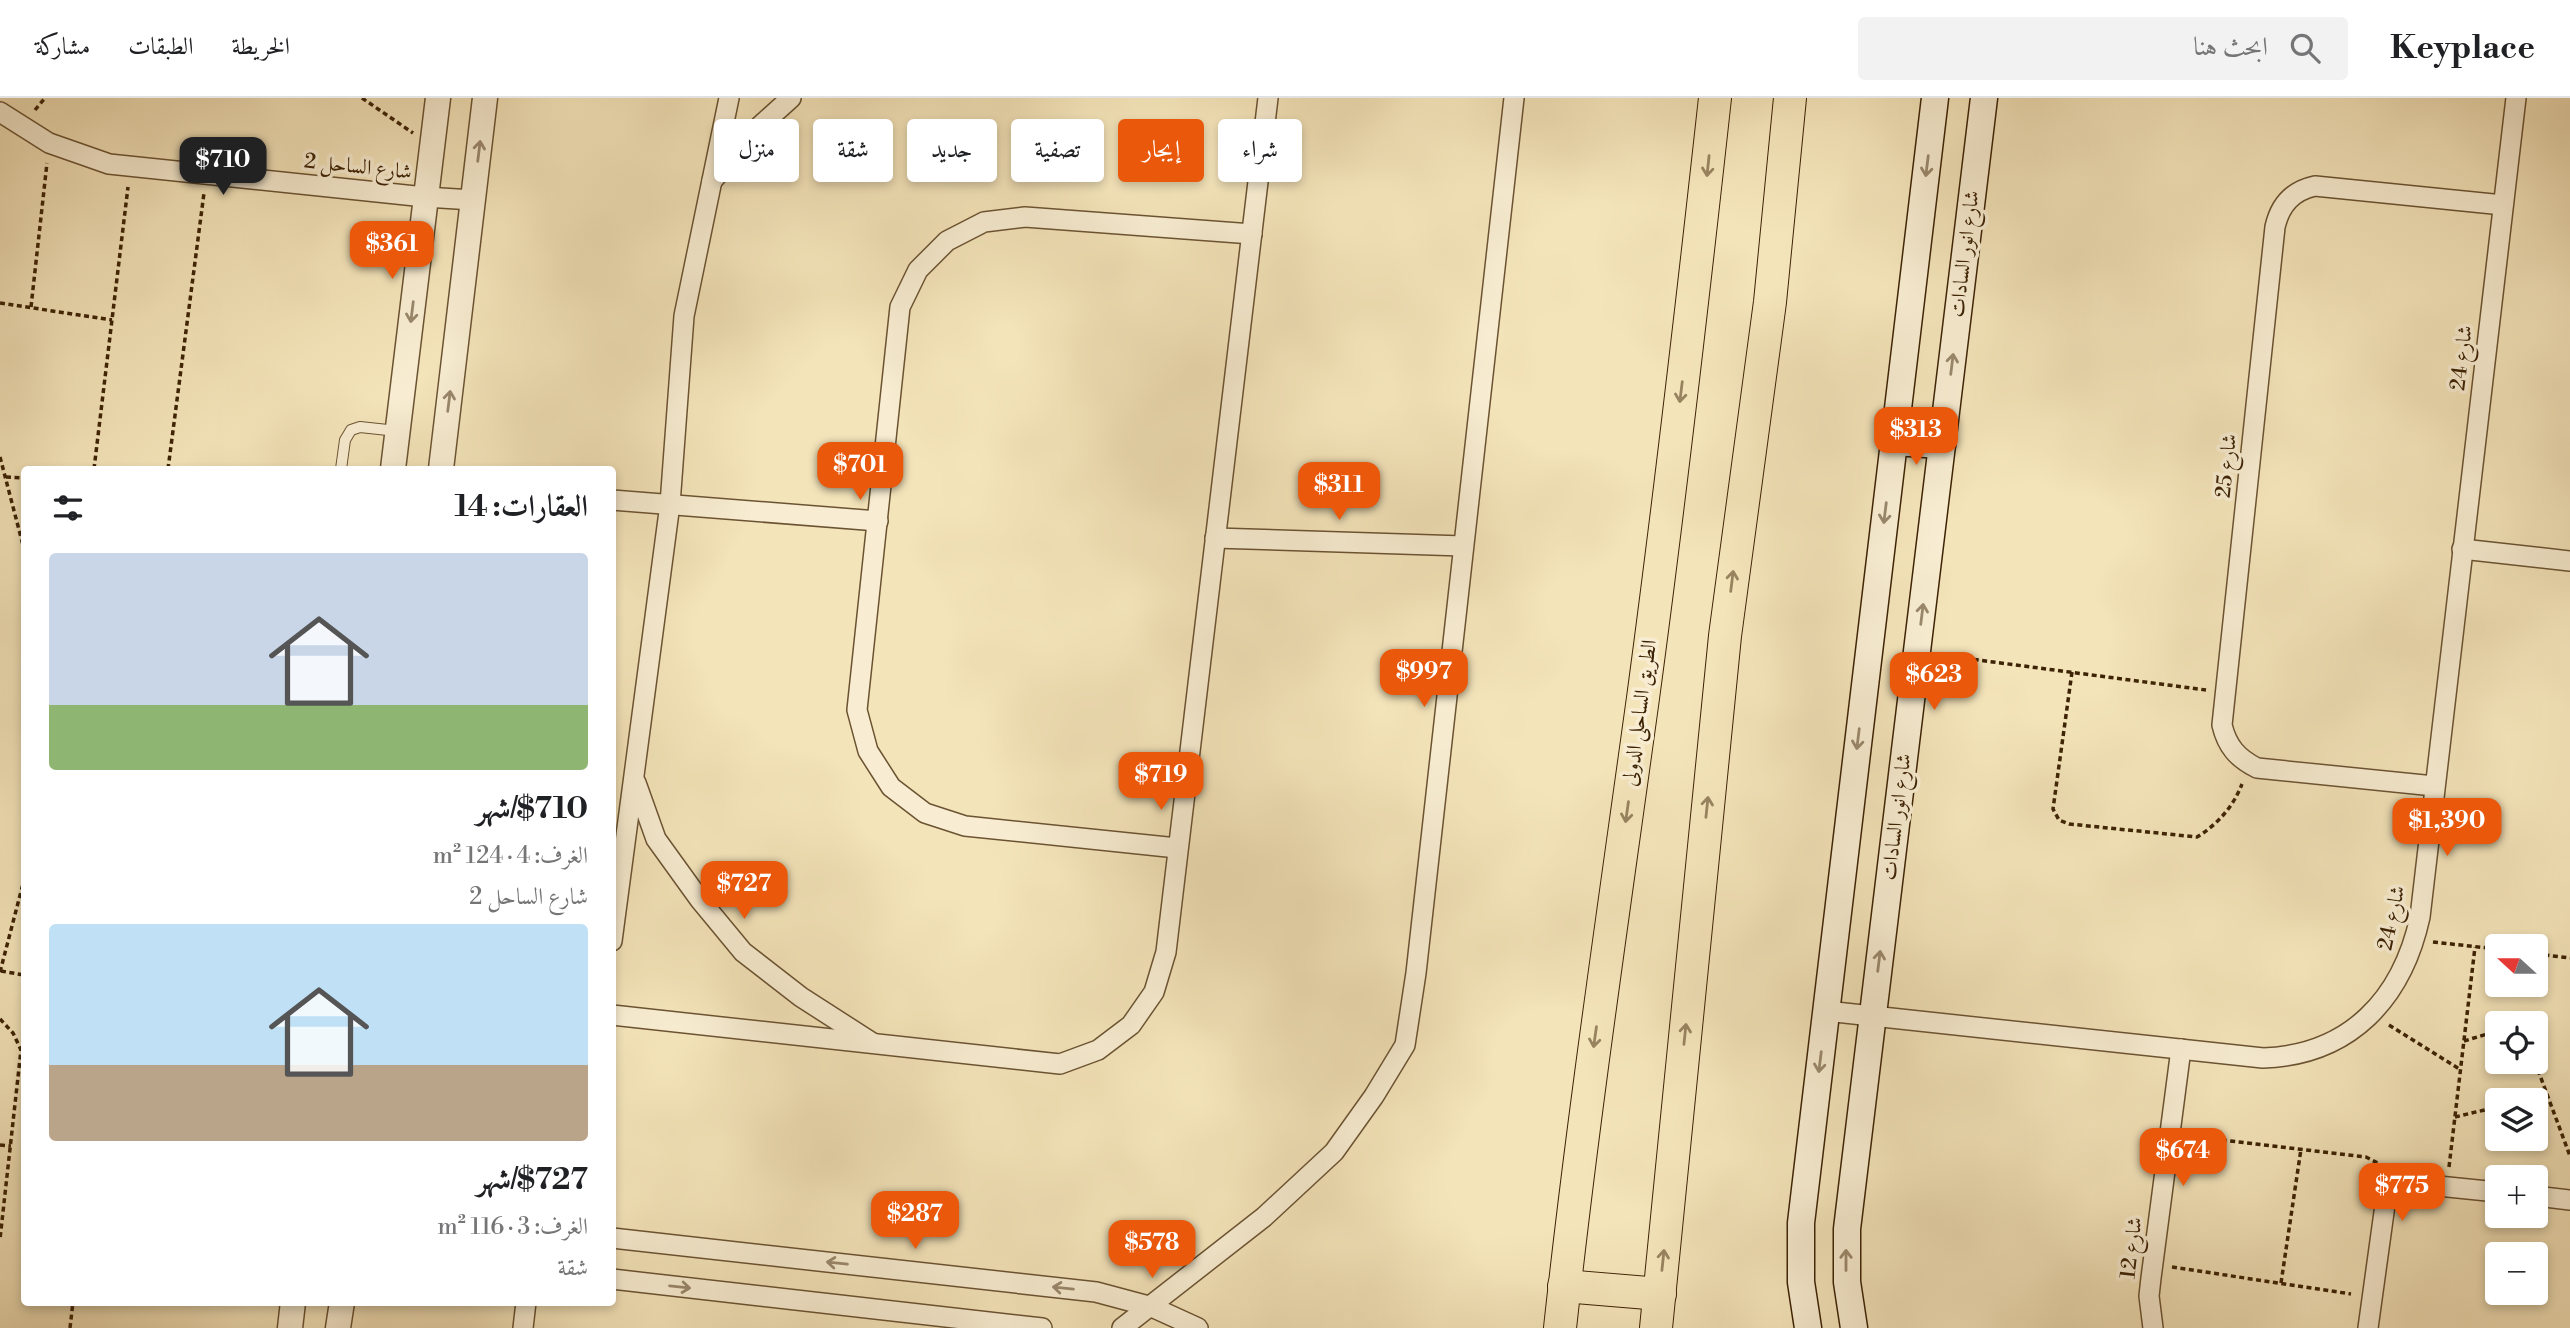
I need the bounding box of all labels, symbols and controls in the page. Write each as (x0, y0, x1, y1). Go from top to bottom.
search box (1858, 17, 2348, 80)
text: Keyplace (2390, 28, 2535, 69)
icon: search (2286, 29, 2324, 67)
text: ابحث هنا (2193, 31, 2268, 63)
text: مشاركة (35, 32, 90, 62)
text: الطبقات (128, 32, 194, 62)
text: الخريطة (232, 32, 290, 62)
chip: منزل (714, 119, 799, 182)
chip: شقة (813, 119, 893, 182)
chip: جديد (907, 119, 997, 182)
chip: تصفية (1011, 119, 1104, 182)
chip: إيجار (1118, 119, 1204, 182)
chip: شراء (1218, 119, 1302, 182)
pin: $710 (182, 138, 264, 197)
one-way arrow (472, 140, 485, 163)
text: $710 (196, 146, 250, 174)
street label: شارع الساحل 2 (302, 148, 413, 190)
one-way arrow (1701, 154, 1714, 177)
one-way arrow (1920, 154, 1933, 177)
street label: شارع انور السادات (1944, 189, 1990, 319)
pin: $361 (351, 222, 433, 281)
text: $361 (366, 230, 418, 258)
one-way arrow (405, 300, 418, 323)
street label: شارع 24 (2445, 324, 2483, 393)
one-way arrow (1945, 353, 1958, 376)
one-way arrow (1675, 380, 1688, 403)
one-way arrow (443, 390, 456, 413)
pin: $313 (1875, 408, 1957, 467)
text: $313 (1890, 416, 1942, 444)
street label: شارع 25 (2211, 433, 2247, 500)
pin: $701 (819, 442, 901, 502)
text: $701 (833, 451, 887, 479)
pin: $311 (1298, 462, 1380, 522)
text: $311 (1314, 471, 1364, 499)
text: العقارات: 14 (455, 488, 588, 526)
icon: filters (49, 489, 87, 527)
one-way arrow (1878, 501, 1891, 524)
one-way arrow (1726, 570, 1739, 593)
icon: home (256, 598, 382, 724)
one-way arrow (1915, 603, 1928, 626)
street label: الطريق الساحلى الدولى (1617, 638, 1665, 788)
pin: $997 (1383, 650, 1465, 709)
pin: $623 (1893, 652, 1975, 712)
text: $997 (1396, 658, 1452, 686)
text: $623 (1906, 661, 1962, 689)
one-way arrow (1851, 727, 1864, 750)
pin: $719 (1120, 752, 1202, 812)
street label: شارع انور السادات (1876, 752, 1922, 882)
text: $719 (1134, 761, 1188, 789)
text: $710/شهر (476, 790, 588, 828)
one-way arrow (1701, 796, 1714, 819)
pin: $1,390 (2390, 798, 2504, 858)
one-way arrow (1620, 800, 1633, 823)
text: $1,390 (2408, 807, 2486, 835)
text: الغرف: 4 · 124 m² (433, 842, 588, 870)
pin: $727 (703, 862, 785, 921)
text: $727 (717, 870, 771, 898)
text: شارع الساحل 2 (469, 883, 588, 911)
street label: شارع 24 (2372, 883, 2415, 954)
north arrow (2485, 934, 2548, 998)
map controls (2485, 934, 2548, 1305)
one-way arrow (1873, 950, 1886, 973)
icon: home (256, 969, 382, 1095)
button: locate (2485, 1011, 2548, 1074)
one-way arrow (1679, 1023, 1692, 1046)
one-way arrow (1589, 1025, 1602, 1048)
one-way arrow (1813, 1051, 1826, 1073)
button: layers (2485, 1088, 2548, 1151)
pin: $674 (2142, 1128, 2224, 1188)
text: $674 (2156, 1137, 2210, 1165)
text: $727/شهر (477, 1161, 588, 1199)
pin: $775 (2361, 1164, 2443, 1223)
button: + (2485, 1165, 2548, 1228)
text: $775 (2375, 1172, 2429, 1200)
pin: $287 (874, 1192, 956, 1251)
text: $287 (887, 1200, 943, 1228)
text: الغرف: 3 · 116 m² (437, 1213, 588, 1241)
street label: شارع 12 (2115, 1216, 2153, 1281)
pin: $578 (1111, 1220, 1193, 1280)
text: $578 (1124, 1229, 1180, 1257)
button: − (2485, 1242, 2548, 1305)
one-way arrow (1657, 1249, 1670, 1272)
one-way arrow (1839, 1249, 1853, 1272)
text: شقة (558, 1254, 588, 1282)
one-way arrow (826, 1256, 849, 1269)
one-way arrow (668, 1280, 691, 1293)
one-way arrow (1053, 1282, 1075, 1295)

